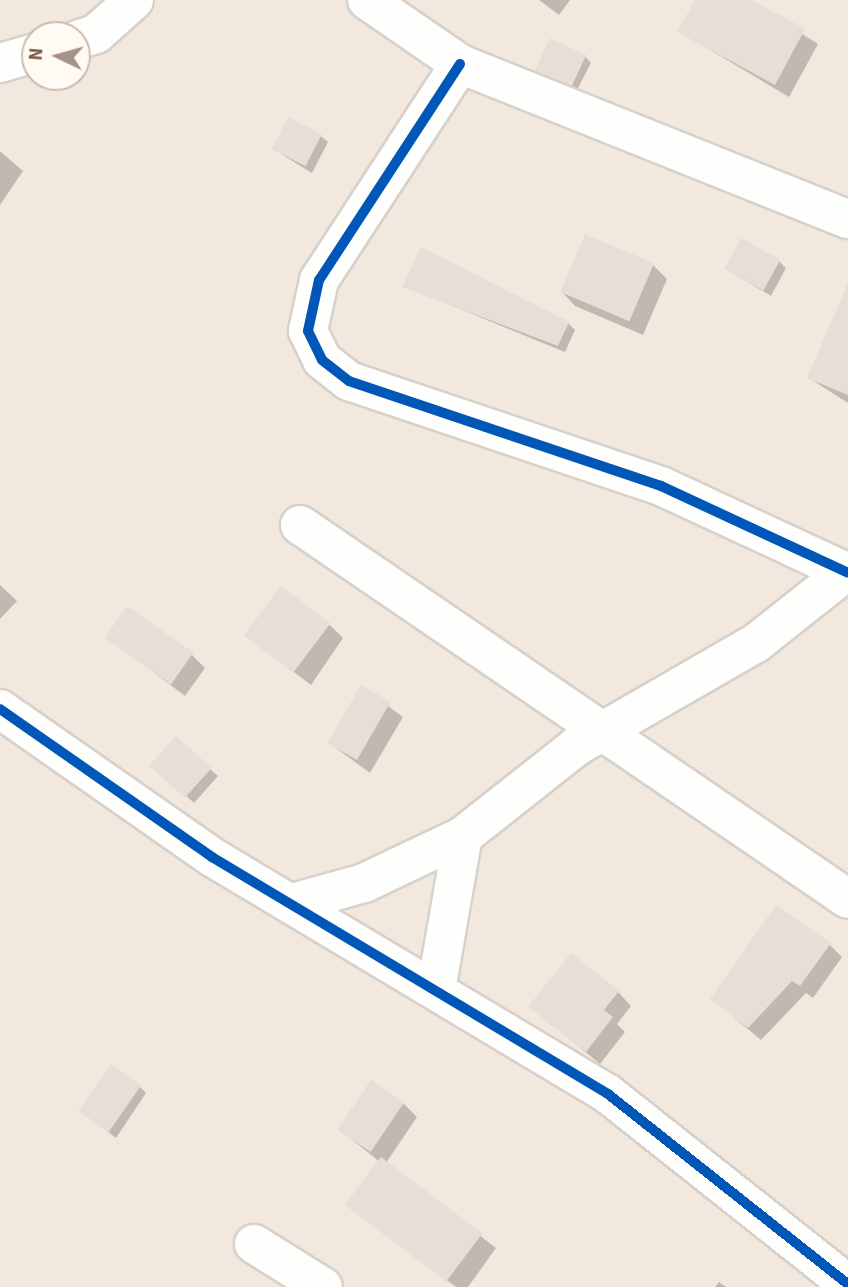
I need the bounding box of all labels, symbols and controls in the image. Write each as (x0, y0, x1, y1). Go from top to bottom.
north arrow (21, 21, 91, 91)
text: N (23, 47, 51, 62)

